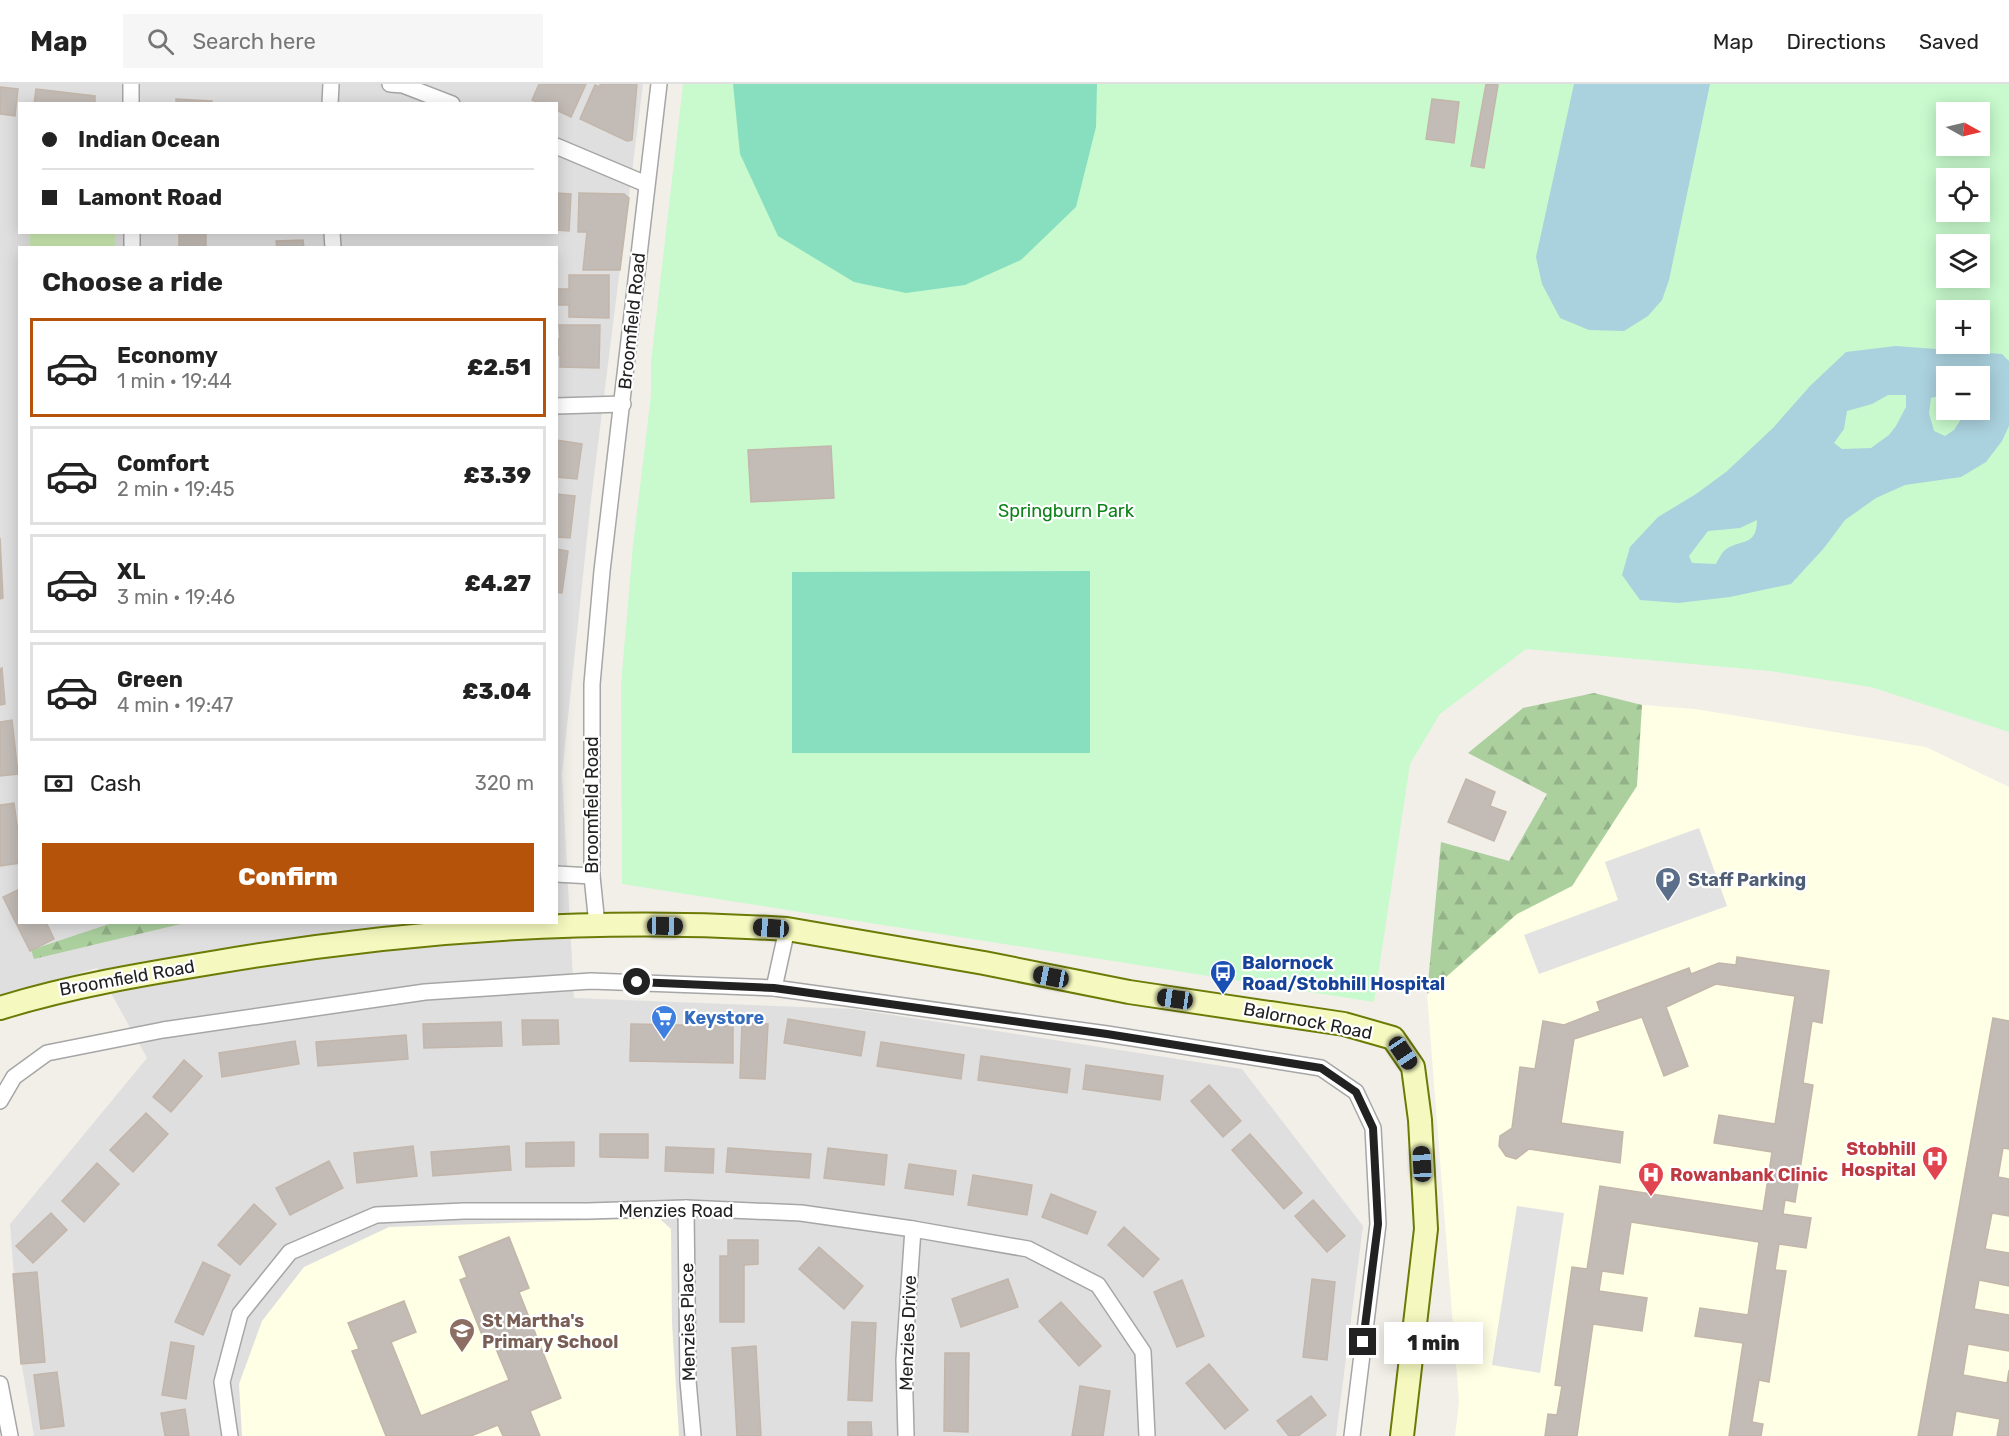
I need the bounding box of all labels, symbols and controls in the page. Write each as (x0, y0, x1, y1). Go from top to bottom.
search box (123, 14, 543, 68)
text: Map (30, 25, 87, 58)
icon: search (144, 25, 177, 58)
text: Search here (192, 28, 316, 55)
text: Map (1713, 29, 1754, 54)
text: Directions (1787, 29, 1886, 54)
text: Saved (1919, 29, 1979, 54)
north arrow (1936, 102, 1990, 156)
map controls (1936, 102, 1990, 420)
text: Indian Ocean (78, 126, 220, 153)
button: locate (1936, 168, 1990, 222)
text: Lamont Road (78, 184, 222, 211)
button: layers (1936, 234, 1990, 288)
street label: Broomfield Road (614, 252, 650, 390)
text: Choose a ride (42, 266, 223, 298)
button: + (1936, 300, 1990, 354)
icon: car (45, 341, 99, 395)
text: Economy (117, 342, 218, 369)
text: £2.51 (467, 354, 531, 381)
button: − (1936, 366, 1990, 420)
text: 1 min · 19:44 (117, 369, 232, 393)
icon: car (45, 449, 99, 503)
text: Comfort (117, 450, 209, 477)
text: £3.39 (464, 462, 531, 489)
text: 2 min · 19:45 (117, 477, 235, 501)
park label: Springburn Park (998, 500, 1135, 522)
icon: car (45, 557, 99, 611)
text: XL (117, 558, 145, 585)
text: £4.27 (465, 570, 531, 597)
text: 3 min · 19:46 (117, 585, 235, 609)
icon: car (45, 665, 99, 719)
text: Green (117, 666, 183, 693)
text: £3.04 (462, 678, 531, 705)
text: 4 min · 19:47 (117, 693, 233, 717)
street label: Broomfield Road (581, 736, 603, 874)
icon: cash (42, 767, 75, 800)
text: Cash (90, 770, 141, 797)
text: 320 m (475, 771, 534, 795)
button: Confirm (42, 843, 534, 912)
parking icon: Staff Parking (1653, 865, 1683, 903)
place label: Staff Parking (1688, 869, 1806, 891)
car (647, 917, 683, 935)
car (752, 918, 790, 938)
place label: Balornock Road/Stobhill Hospital (1242, 952, 1445, 995)
street label: Broomfield Road (57, 955, 197, 1001)
bus stop icon: Balornock Road/Stobhill Hospital (1208, 958, 1238, 996)
car (1032, 965, 1070, 989)
route start (623, 968, 650, 995)
car (1156, 988, 1194, 1010)
street label: Balornock Road (1242, 998, 1374, 1044)
supermarket icon: Keystore (649, 1003, 679, 1041)
place label: Keystore (684, 1007, 765, 1029)
car (1385, 1033, 1421, 1073)
place label: Stobhill Hospital (1841, 1138, 1916, 1181)
hospital icon: Stobhill Hospital (1920, 1144, 1950, 1182)
car (1412, 1146, 1432, 1182)
hospital icon: Rowanbank Clinic (1636, 1160, 1666, 1198)
place label: Rowanbank Clinic (1670, 1164, 1828, 1186)
street label: Menzies Road (618, 1200, 734, 1222)
street label: Menzies Place (676, 1263, 700, 1381)
street label: Menzies Drive (895, 1275, 921, 1391)
place label: St Martha's Primary School (482, 1310, 618, 1353)
school or university icon: St Martha's Primary School (447, 1316, 477, 1354)
callout: 1 min (1384, 1321, 1483, 1363)
route end (1349, 1328, 1376, 1355)
text: 1 min (1407, 1331, 1460, 1355)

